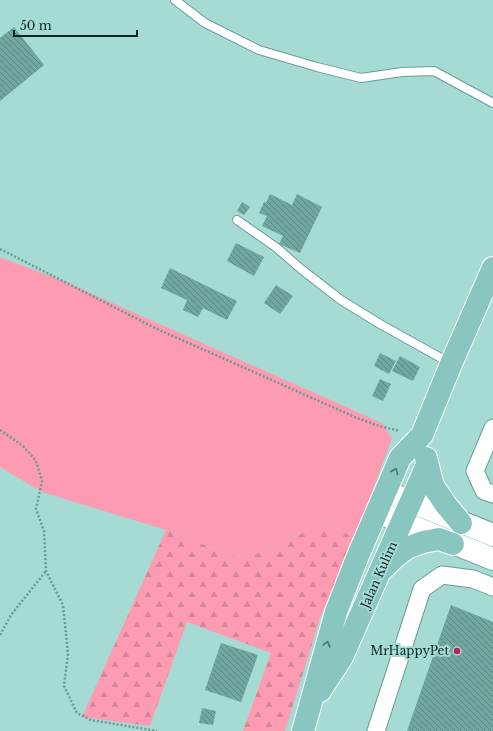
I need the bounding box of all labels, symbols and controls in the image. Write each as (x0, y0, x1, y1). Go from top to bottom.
scale bar (14, 12, 137, 38)
text: 50 m (20, 18, 52, 33)
one-way arrow (390, 467, 398, 475)
street label: Jalan Kulim (356, 539, 400, 612)
one-way arrow (322, 640, 331, 647)
place label: MrHappyPet (370, 643, 449, 658)
marker: MrHappyPet (452, 646, 462, 656)

